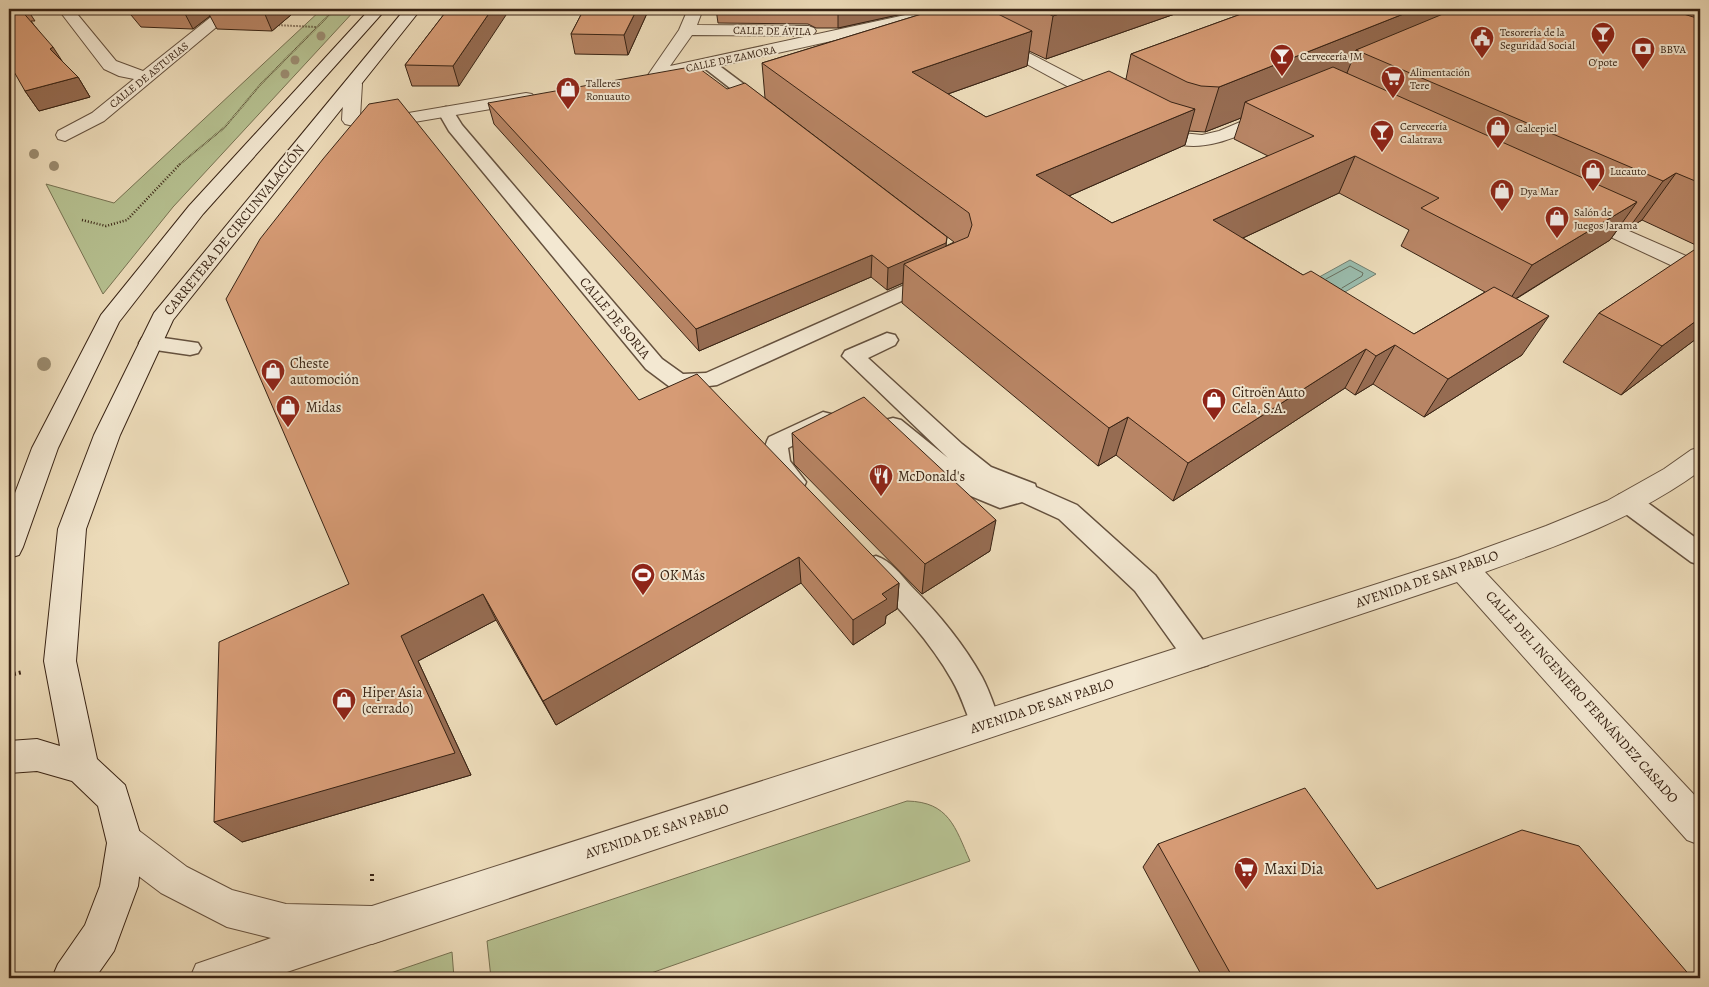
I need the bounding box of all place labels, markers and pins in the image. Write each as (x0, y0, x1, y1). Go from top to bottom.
bar icon: O'pote (1590, 21, 1616, 55)
public building icon: Tesorería de la Seguridad Social (1469, 25, 1495, 59)
place label: Tesorería de la Seguridad Social (1500, 25, 1575, 53)
bank icon: BBVA (1630, 36, 1656, 70)
place label: BBVA (1660, 42, 1686, 57)
bar icon: Cervecería JM (1269, 43, 1295, 77)
place label: Cervecería JM (1300, 49, 1363, 64)
place label: O'pote (1588, 55, 1618, 70)
supermarket icon: Alimentación Tere (1380, 65, 1406, 99)
place label: Alimentación Tere (1409, 65, 1470, 93)
shop icon: Talleres Ronuauto (555, 76, 581, 110)
place label: Talleres Ronuauto (586, 76, 631, 104)
shop icon: Calcepiel (1485, 115, 1511, 149)
bar icon: Cervecería Calatrava (1369, 119, 1395, 153)
place label: Cervecería Calatrava (1400, 119, 1448, 147)
place label: Calcepiel (1516, 121, 1557, 136)
shop icon: Lucauto (1580, 158, 1606, 192)
place label: Lucauto (1610, 164, 1647, 179)
shop icon: Dya Mar (1489, 178, 1515, 212)
place label: Dya Mar (1520, 184, 1558, 199)
shop icon: Salón de Juegos Jarama (1544, 205, 1570, 239)
place label: Salón de Juegos Jarama (1574, 205, 1638, 233)
place label: Cheste automoción (290, 354, 359, 389)
shop icon: Cheste automoción (260, 358, 286, 392)
place label: Citroën Auto Cela, S.A. (1232, 383, 1305, 418)
shop icon: Citroën Auto Cela, S.A. (1201, 387, 1227, 421)
shop icon: Midas (275, 394, 301, 428)
place label: Midas (306, 398, 341, 417)
restaurant icon: McDonald's (868, 463, 894, 497)
place label: McDonald's (898, 467, 965, 486)
sports icon: OK Más (630, 562, 656, 596)
place label: OK Más (660, 566, 705, 585)
place label: Hiper Asia (cerrado) (362, 683, 423, 718)
shop icon: Hiper Asia (cerrado) (331, 687, 357, 721)
supermarket icon: Maxi Dia (1233, 856, 1259, 890)
place label: Maxi Dia (1264, 858, 1324, 880)

